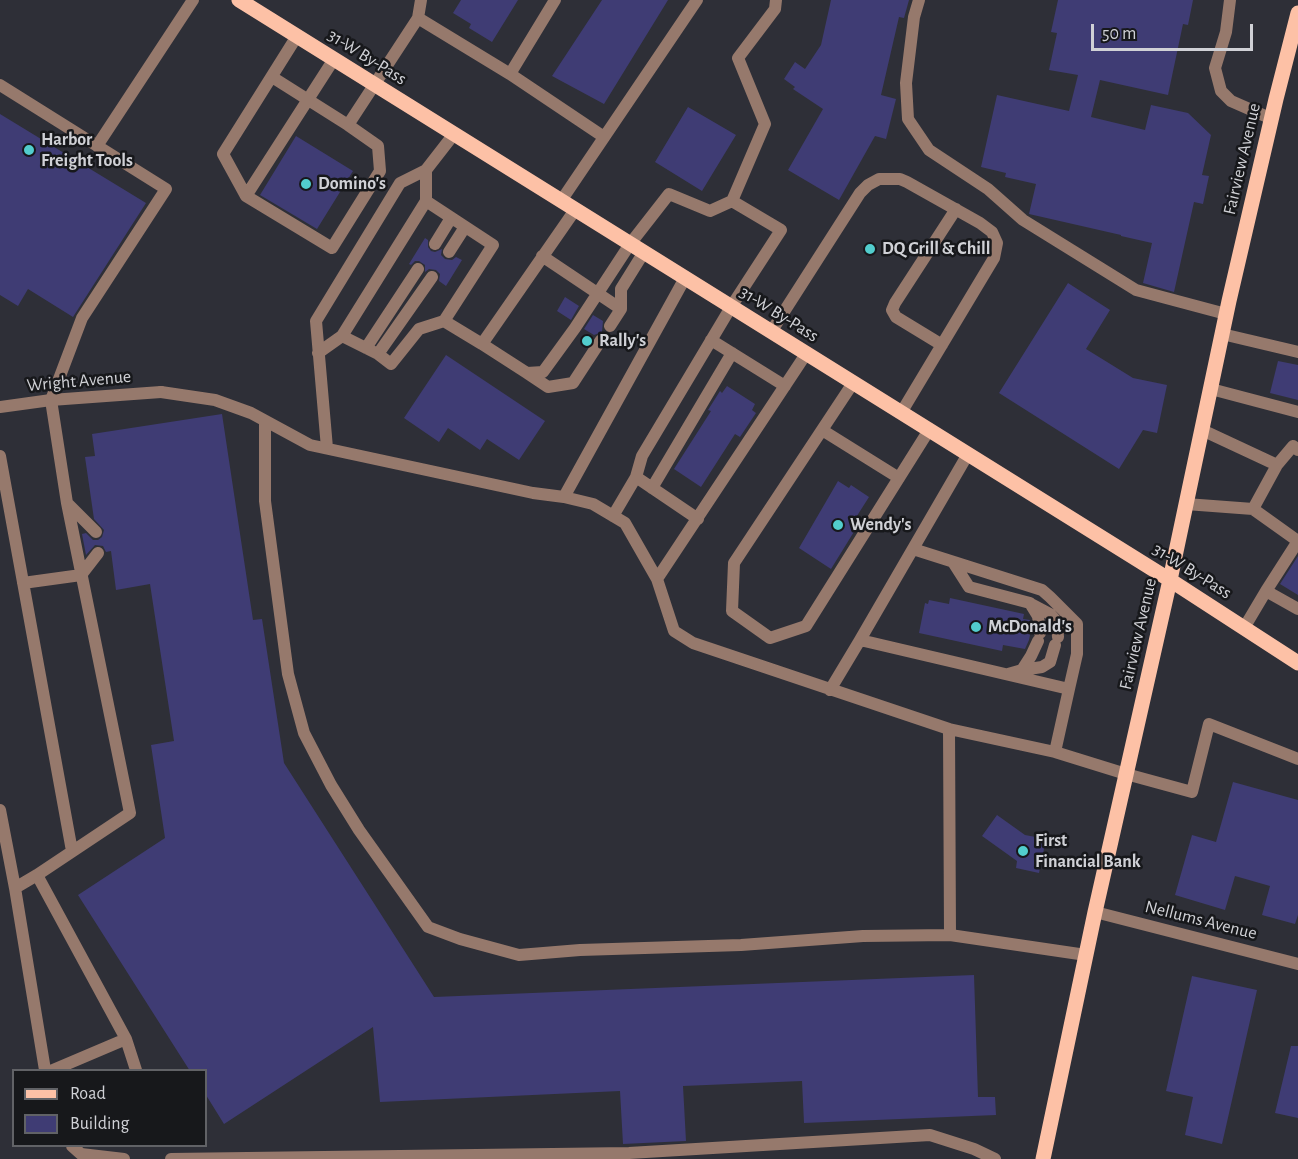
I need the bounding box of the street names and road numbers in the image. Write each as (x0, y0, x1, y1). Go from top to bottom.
street label: 31-W By-Pass (324, 24, 410, 90)
street label: Fairview Avenue (1219, 101, 1265, 217)
street label: 31-W By-Pass (736, 281, 822, 347)
street label: Wright Avenue (26, 366, 132, 396)
street label: 31-W By-Pass (1149, 538, 1235, 604)
street label: Fairview Avenue (1115, 576, 1161, 692)
street label: Nellums Avenue (1143, 896, 1259, 944)

